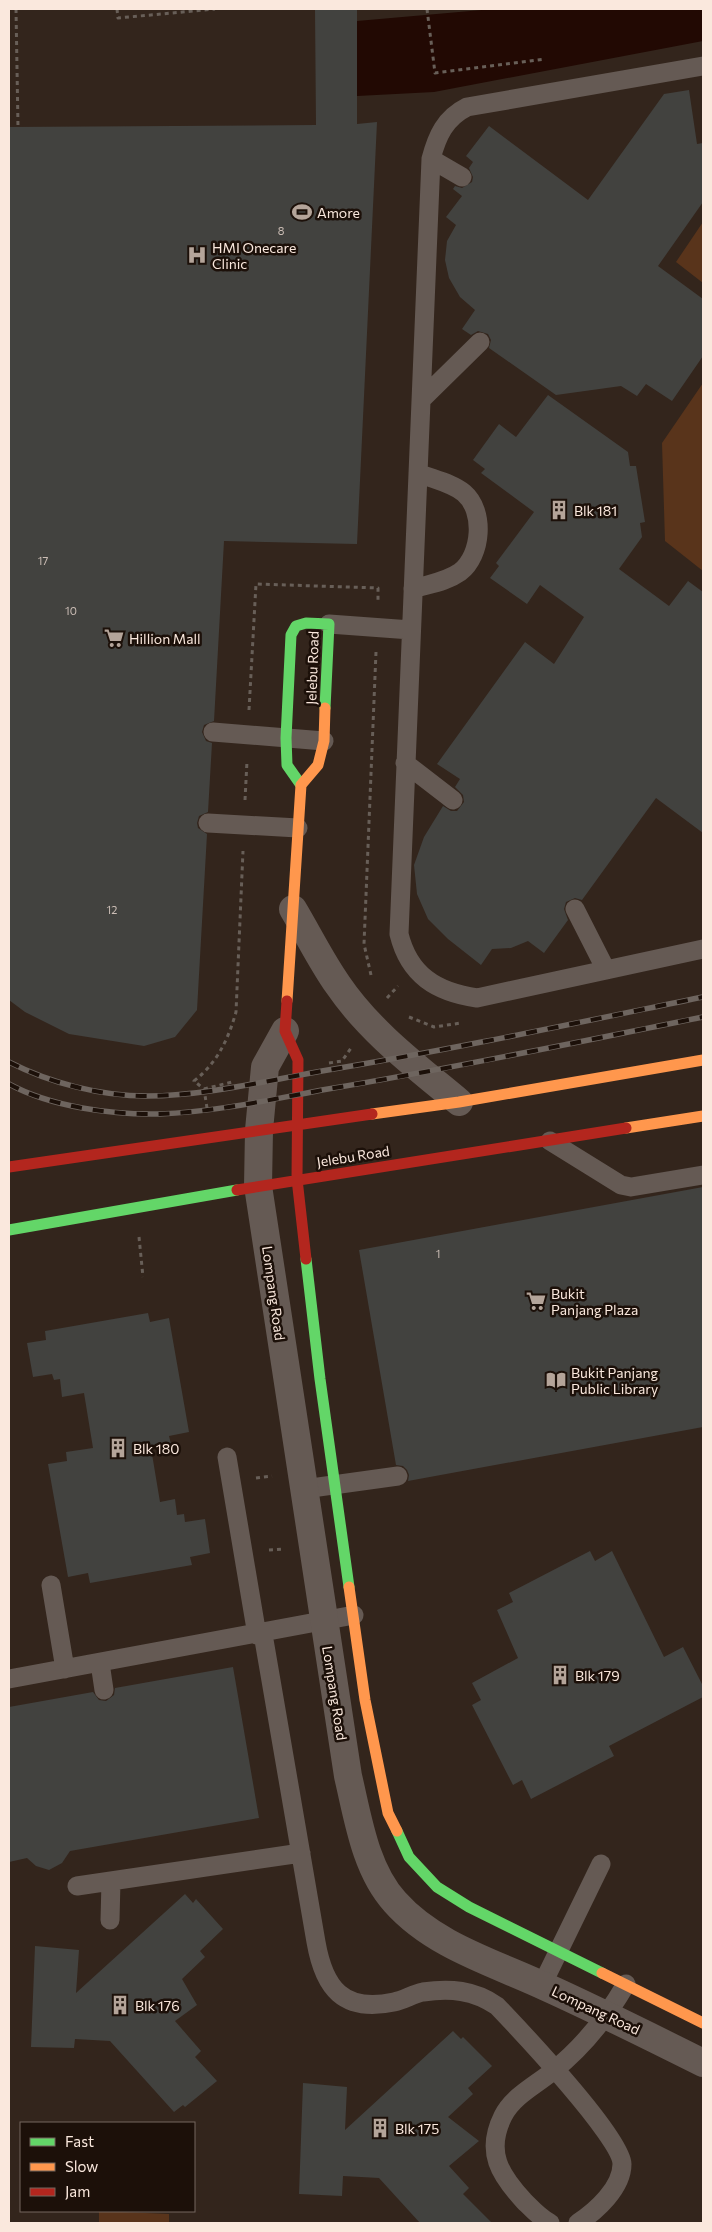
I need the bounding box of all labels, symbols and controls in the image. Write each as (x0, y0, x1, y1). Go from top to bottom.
sports icon: Amore (291, 201, 313, 223)
place label: Amore (317, 204, 360, 221)
house number: 8 (278, 224, 285, 237)
place label: HMI Onecare Clinic (212, 239, 296, 272)
hospital icon: HMI Onecare Clinic (186, 244, 208, 266)
building icon: Blk 181 (548, 499, 570, 521)
place label: Blk 181 (574, 502, 617, 519)
house number: 17 (38, 554, 48, 567)
house number: 10 (65, 604, 77, 617)
supermarket icon: Hillion Mall (103, 627, 125, 649)
place label: Hillion Mall (129, 630, 201, 647)
street label: Jelebu Road (302, 631, 322, 705)
house number: 12 (107, 903, 117, 916)
street label: Jelebu Road (315, 1142, 391, 1170)
street label: Lompang Road (259, 1245, 289, 1341)
house number: 1 (436, 1247, 440, 1260)
place label: Bukit Panjang Plaza (551, 1285, 638, 1318)
supermarket icon: Bukit Panjang Plaza (525, 1290, 547, 1312)
place label: Bukit Panjang Public Library (571, 1364, 659, 1397)
library icon: Bukit Panjang Public Library (545, 1369, 567, 1391)
building icon: Blk 180 (107, 1437, 129, 1459)
place label: Blk 180 (133, 1440, 179, 1457)
street label: Lompang Road (319, 1645, 351, 1741)
building icon: Blk 179 (549, 1664, 571, 1686)
place label: Blk 179 (575, 1667, 620, 1684)
street label: Lompang Road (549, 1982, 643, 2038)
building icon: Blk 176 (109, 1994, 131, 2016)
place label: Blk 176 (135, 1997, 180, 2014)
building icon: Blk 175 (369, 2117, 391, 2139)
place label: Blk 175 (395, 2120, 439, 2137)
legend (20, 2122, 195, 2212)
text: Fast (65, 2132, 94, 2150)
text: Slow (65, 2157, 98, 2175)
text: Jam (65, 2182, 90, 2200)

